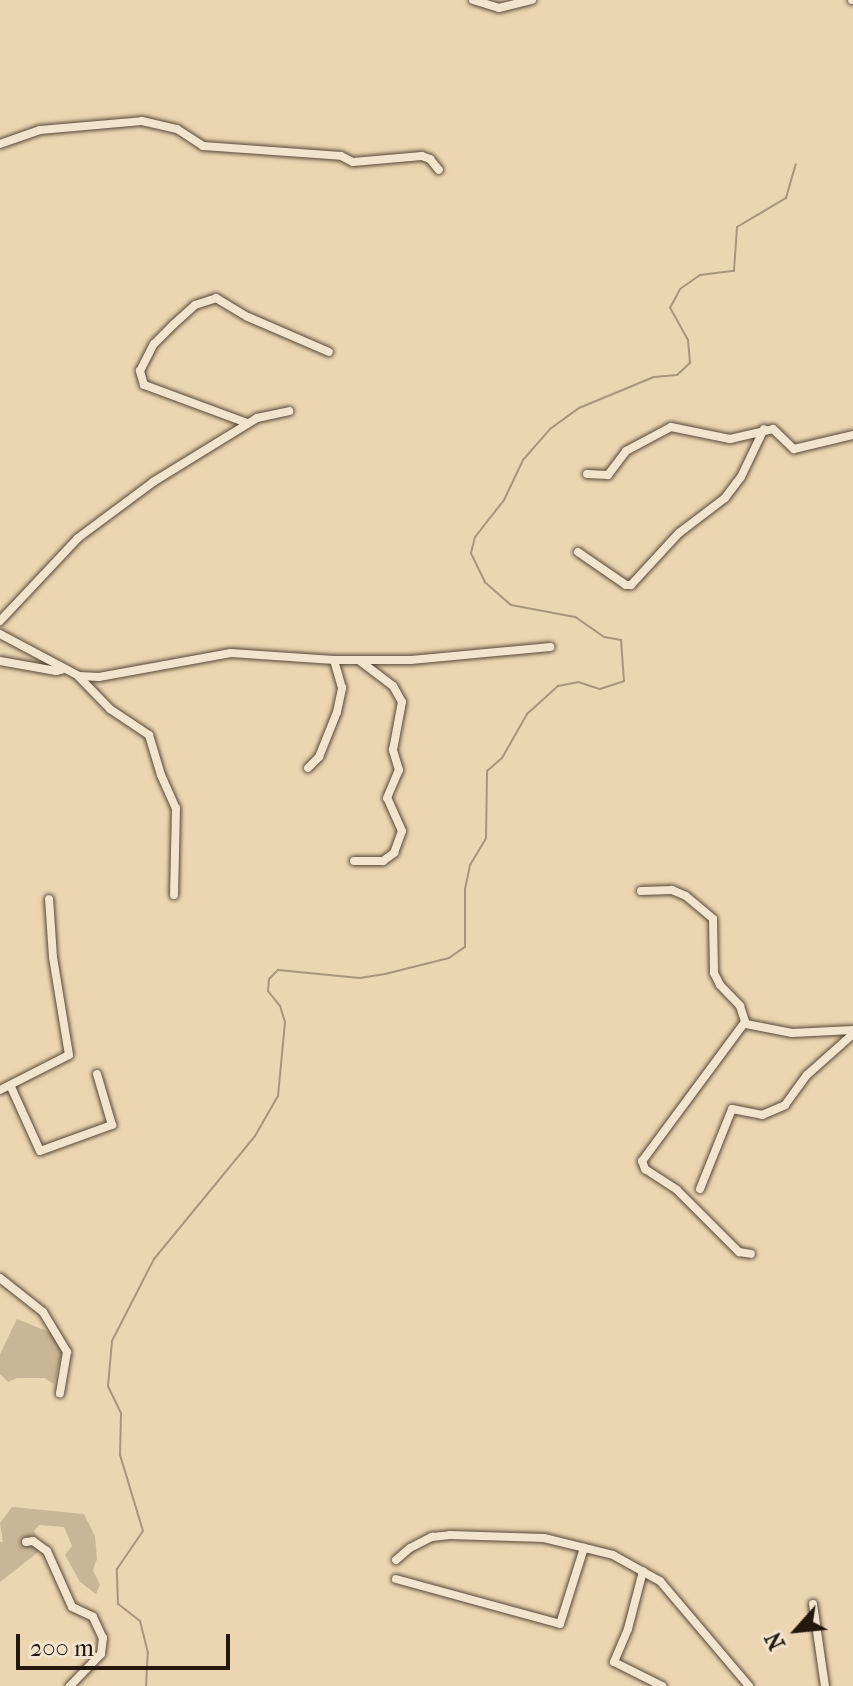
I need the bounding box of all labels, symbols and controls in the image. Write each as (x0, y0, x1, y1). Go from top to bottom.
north arrow (757, 1590, 837, 1670)
scale bar (20, 1618, 234, 1668)
text: N (760, 1628, 791, 1654)
text: 200 m (30, 1634, 94, 1662)

